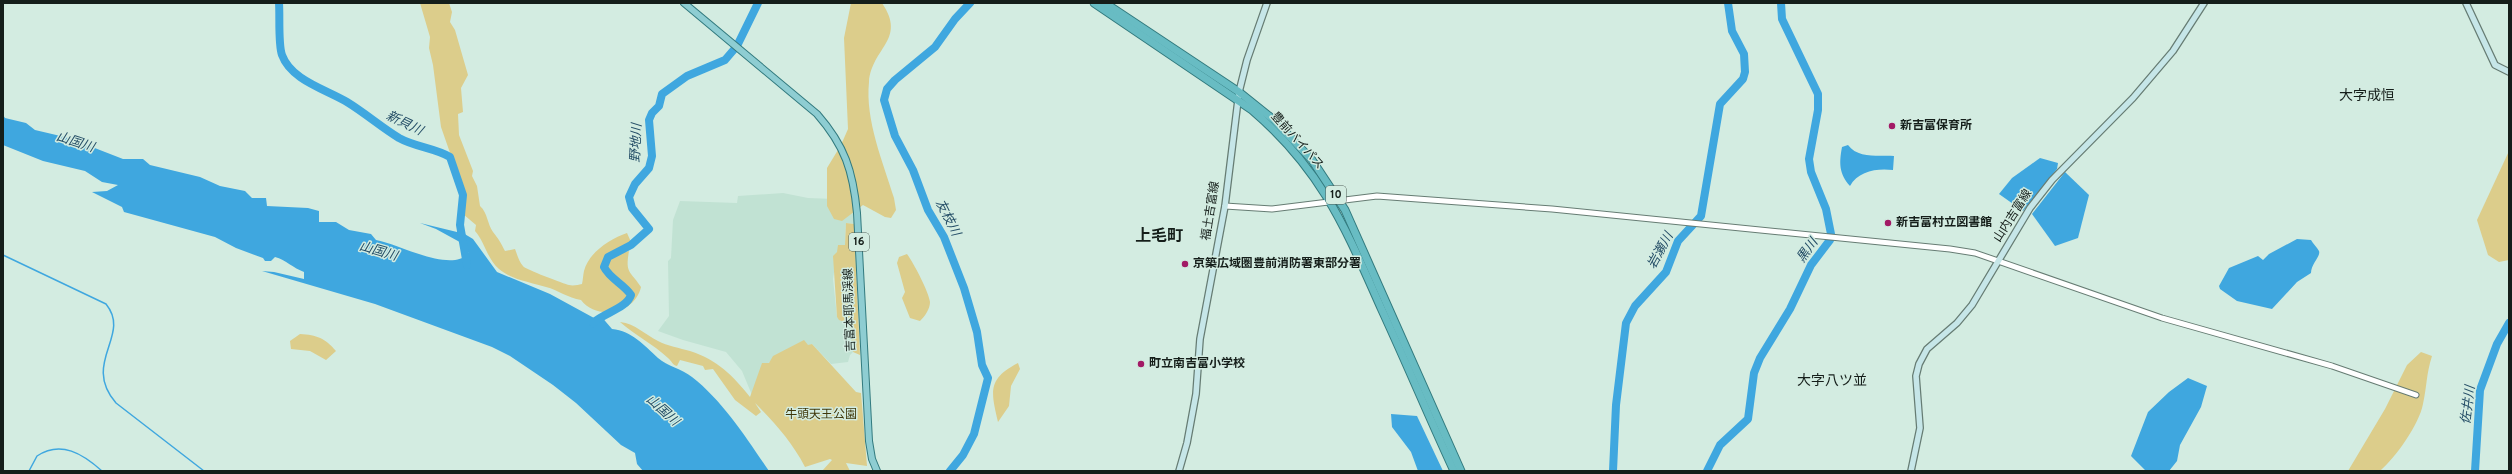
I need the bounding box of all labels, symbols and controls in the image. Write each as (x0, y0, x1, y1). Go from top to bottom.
district label: 大字成恒 (2339, 88, 2395, 105)
water label: 新貝川 (383, 108, 427, 141)
street label: 豊前バイパス (1267, 109, 1327, 173)
place label: 新吉富保育所 (1900, 118, 1972, 134)
water label: 野地川 (628, 121, 646, 163)
marker: 新吉富保育所 (1887, 121, 1897, 131)
water label: 山国川 (54, 129, 98, 157)
street label: 福土吉富線 (1198, 180, 1224, 242)
road number: 10 (1326, 186, 1346, 204)
street label: 山内吉富線 (1990, 186, 2036, 246)
water label: 友枝川 (931, 197, 964, 241)
place label: 新吉富村立図書館 (1896, 215, 1992, 231)
marker: 新吉富村立図書館 (1883, 218, 1893, 228)
district label: 上毛町 (1135, 227, 1183, 247)
water label: 岩瀬川 (1645, 228, 1678, 272)
road number: 16 (849, 233, 869, 251)
water label: 黒川 (1794, 234, 1823, 266)
water label: 山国川 (357, 239, 401, 266)
place label: 京築広域圏豊前消防署東部分署 (1193, 256, 1361, 272)
marker: 京築広域圏豊前消防署東部分署 (1180, 259, 1190, 269)
street label: 吉富本耶馬渓線 (841, 268, 859, 352)
place label: 町立南吉富小学校 (1149, 356, 1245, 372)
marker: 町立南吉富小学校 (1136, 359, 1146, 369)
district label: 大字八ツ並 (1797, 373, 1867, 390)
water label: 佐井川 (2459, 383, 2480, 425)
water label: 山国川 (642, 392, 683, 431)
park label: 牛頭天王公園 (785, 407, 857, 423)

